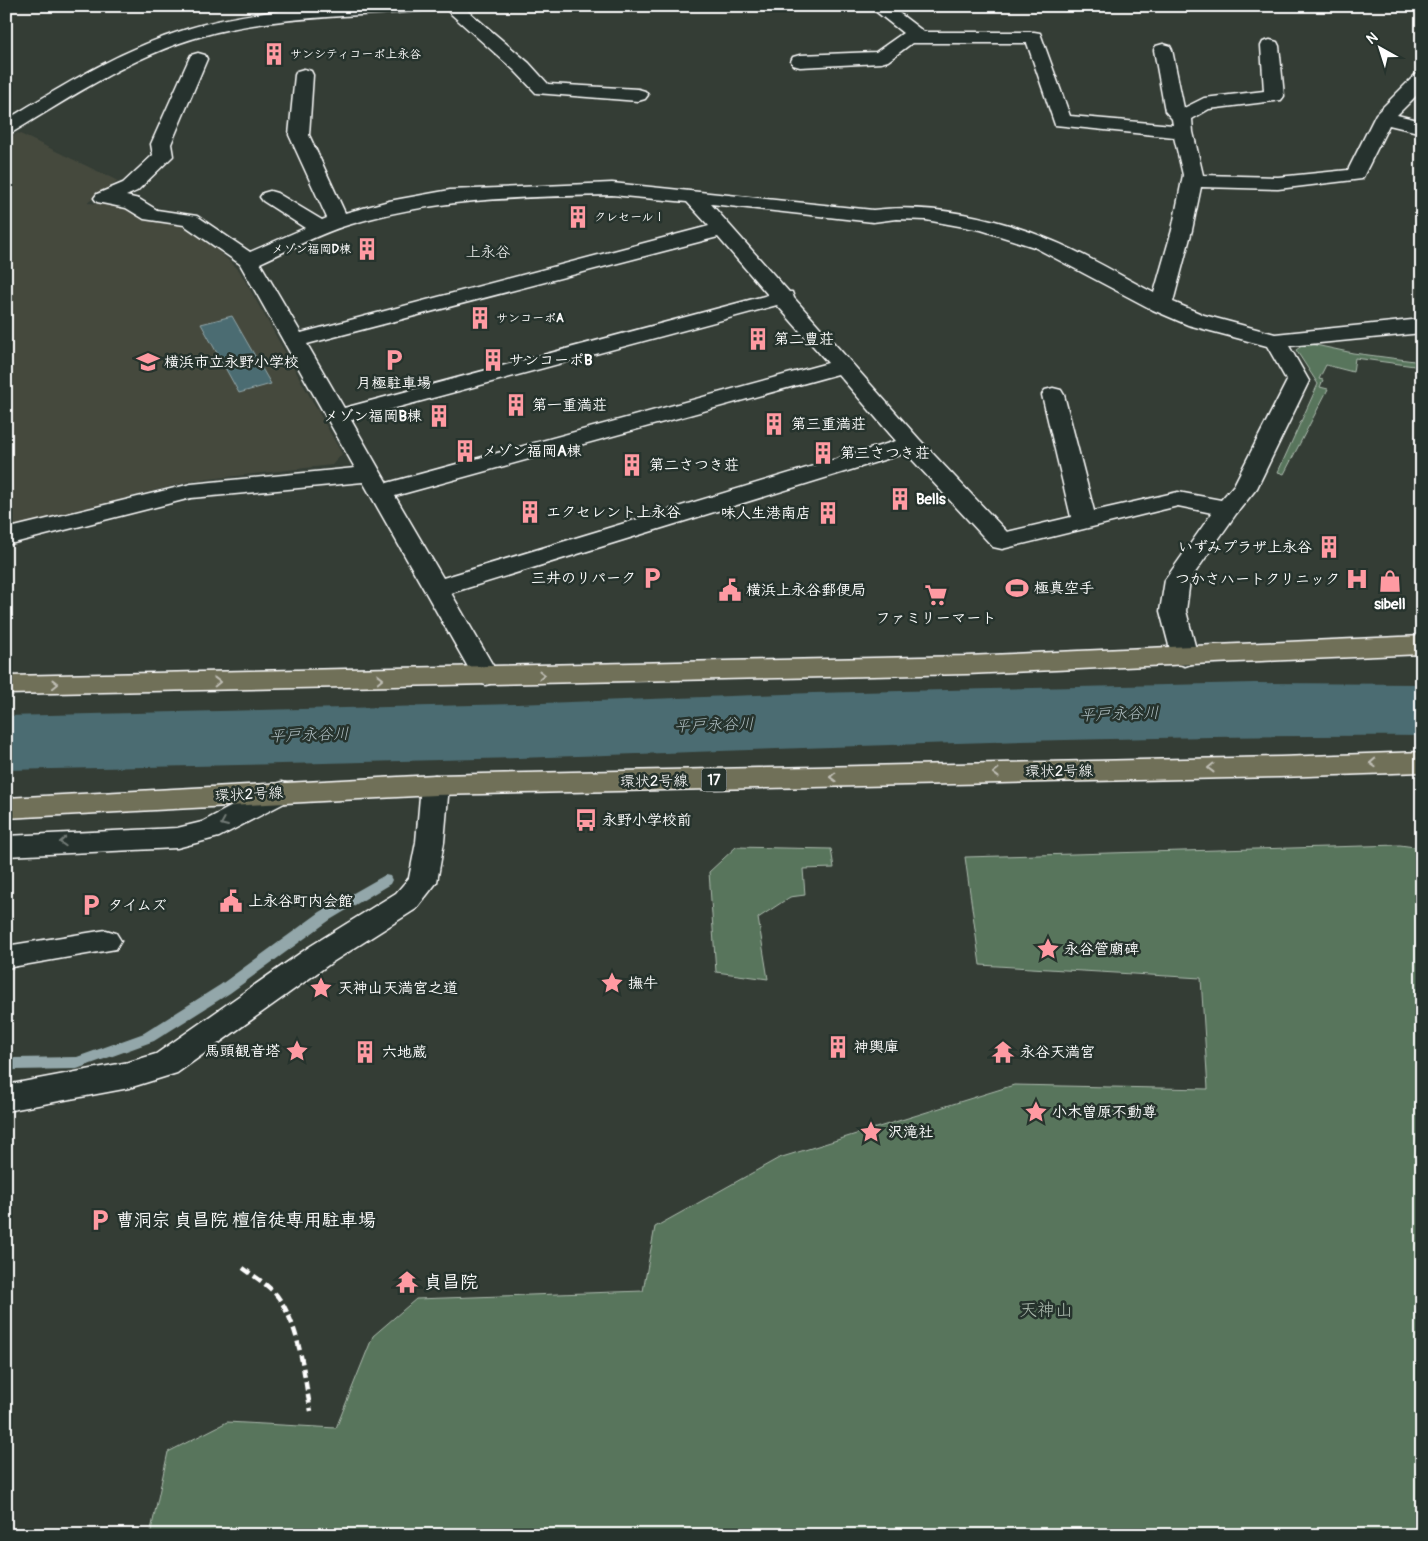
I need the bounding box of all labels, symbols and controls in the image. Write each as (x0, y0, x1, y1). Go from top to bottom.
north arrow (1356, 22, 1406, 72)
text: N (1363, 29, 1381, 48)
building icon: サンシティコーポ上永谷 (261, 41, 287, 67)
place label: サンシティコーポ上永谷 (290, 47, 421, 62)
building icon: クレセールⅠ (565, 204, 591, 230)
place label: クレセールⅠ (594, 210, 666, 225)
building icon: メゾン福岡D棟 (354, 236, 380, 262)
place label: メゾン福岡D棟 (271, 242, 351, 257)
district label: 上永谷 (465, 243, 511, 262)
building icon: サンコーポA (467, 305, 493, 331)
place label: サンコーポA (496, 311, 564, 326)
building icon: 第二豊荘 (745, 326, 771, 352)
place label: 第二豊荘 (774, 330, 834, 349)
parking icon: 月極駐車場 (381, 347, 407, 373)
building icon: サンコーポB (480, 347, 506, 373)
school or university icon: 横浜市立永野小学校 (135, 349, 161, 375)
place label: サンコーポB (509, 351, 593, 370)
place label: 横浜市立永野小学校 (164, 353, 299, 372)
place label: 月極駐車場 (356, 374, 432, 393)
building icon: 第一重満荘 (503, 392, 529, 418)
place label: 第一重満荘 (532, 396, 607, 415)
building icon: メゾン福岡B棟 (426, 403, 452, 429)
place label: メゾン福岡B棟 (324, 407, 422, 426)
building icon: 第三重満荘 (761, 411, 787, 437)
place label: 第三重満荘 (791, 415, 866, 434)
building icon: メゾン福岡A棟 (452, 438, 478, 464)
building icon: 第三さつき荘 (810, 440, 836, 466)
place label: メゾン福岡A棟 (482, 442, 582, 461)
place label: 第三さつき荘 (840, 444, 930, 463)
building icon: 第二さつき荘 (619, 452, 645, 478)
place label: 第二さつき荘 (649, 456, 739, 475)
building icon: Bells (887, 486, 913, 512)
place label: Bells (916, 490, 946, 509)
building icon: エクセレント上永谷 (517, 499, 543, 525)
building icon: 味人生港南店 (815, 500, 841, 526)
place label: エクセレント上永谷 (546, 503, 681, 522)
place label: 味人生港南店 (721, 504, 811, 523)
building icon: いずみプラザ上永谷 (1316, 534, 1342, 560)
place label: いずみプラザ上永谷 (1178, 538, 1312, 557)
parking icon: 三井のリパーク (639, 565, 665, 591)
hospital icon: つかさハートクリニック (1344, 566, 1370, 592)
shop icon: sibell (1377, 568, 1403, 594)
place label: 三井のリパーク (531, 569, 636, 588)
place label: つかさハートクリニック (1175, 570, 1340, 589)
sports icon: 極真空手 (1004, 575, 1030, 601)
public building icon: 横浜上永谷郵便局 (717, 577, 743, 603)
place label: 極真空手 (1034, 579, 1094, 598)
place label: 横浜上永谷郵便局 (746, 581, 866, 600)
supermarket icon: ファミリーマート (923, 582, 949, 608)
place label: sibell (1374, 595, 1406, 614)
place label: ファミリーマート (876, 609, 996, 628)
one-way arrow (539, 670, 547, 681)
one-way arrow (376, 674, 384, 684)
one-way arrow (214, 677, 222, 687)
one-way arrow (52, 679, 59, 689)
water label: 平戸永谷川 (1079, 703, 1159, 725)
water label: 平戸永谷川 (674, 714, 754, 736)
water label: 平戸永谷川 (269, 724, 349, 746)
one-way arrow (1369, 758, 1377, 769)
street label: 環状2号線 (1025, 761, 1093, 782)
one-way arrow (1206, 763, 1214, 773)
road number: 17 (702, 768, 726, 792)
one-way arrow (991, 768, 999, 778)
street label: 環状2号線 (620, 771, 688, 792)
one-way arrow (829, 772, 836, 782)
street label: 環状2号線 (214, 783, 284, 806)
bus stop icon: 永野小学校前 (573, 807, 599, 833)
place label: 永野小学校前 (602, 811, 692, 830)
one-way arrow (220, 817, 229, 828)
one-way arrow (59, 836, 67, 847)
public building icon: 上永谷町内会館 (218, 888, 244, 914)
parking icon: タイムズ (78, 892, 104, 918)
place label: 上永谷町内会館 (248, 892, 353, 911)
place label: タイムズ (108, 896, 167, 915)
place icon: 永谷管廟碑 (1035, 936, 1061, 962)
place label: 永谷管廟碑 (1064, 940, 1139, 959)
place icon: 撫牛 (599, 970, 625, 996)
place label: 撫牛 (628, 974, 658, 993)
place icon: 天神山天満宮之道 (308, 975, 334, 1001)
place label: 天神山天満宮之道 (338, 979, 458, 998)
building icon: 神輿庫 (825, 1034, 851, 1060)
place icon: 馬頭観音塔 (284, 1038, 310, 1064)
place label: 神輿庫 (854, 1038, 899, 1057)
building icon: 六地蔵 (352, 1039, 378, 1065)
temple icon: 永谷天満宮 (990, 1039, 1016, 1065)
place label: 馬頭観音塔 (205, 1042, 280, 1061)
place label: 六地蔵 (382, 1043, 427, 1062)
place label: 永谷天満宮 (1020, 1043, 1095, 1062)
place icon: 小木曽原不動尊 (1023, 1099, 1049, 1125)
place label: 小木曽原不動尊 (1052, 1103, 1157, 1122)
place icon: 沢滝社 (858, 1119, 884, 1145)
place label: 沢滝社 (888, 1123, 933, 1142)
parking icon: 曹洞宗 貞昌院 檀信徒専用駐車場 (87, 1207, 113, 1233)
place label: 曹洞宗 貞昌院 檀信徒専用駐車場 (116, 1209, 376, 1232)
temple icon: 貞昌院 (394, 1269, 420, 1295)
place label: 貞昌院 (424, 1271, 478, 1294)
park label: 天神山 (1019, 1299, 1073, 1322)

